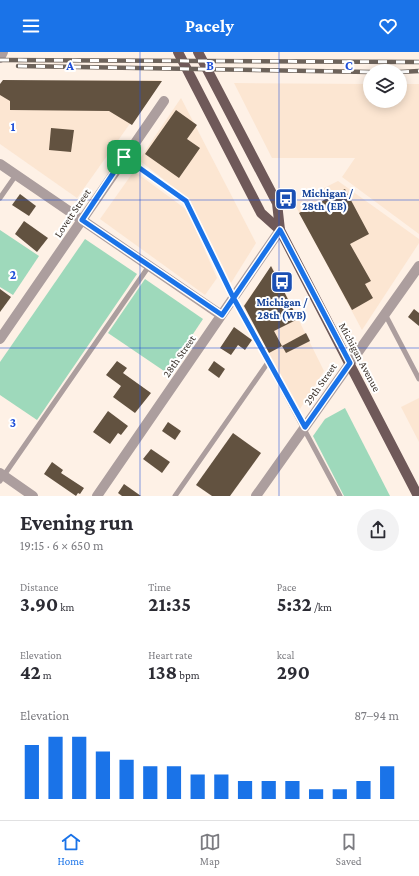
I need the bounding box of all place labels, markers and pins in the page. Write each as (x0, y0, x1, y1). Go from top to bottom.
pin (107, 140, 141, 174)
bus stop icon: Michigan / 28th (EB) (273, 186, 299, 212)
place label: Michigan / 28th (EB) (302, 187, 353, 213)
bus stop icon: Michigan / 28th (WB) (269, 269, 295, 295)
place label: Michigan / 28th (WB) (257, 296, 308, 322)

